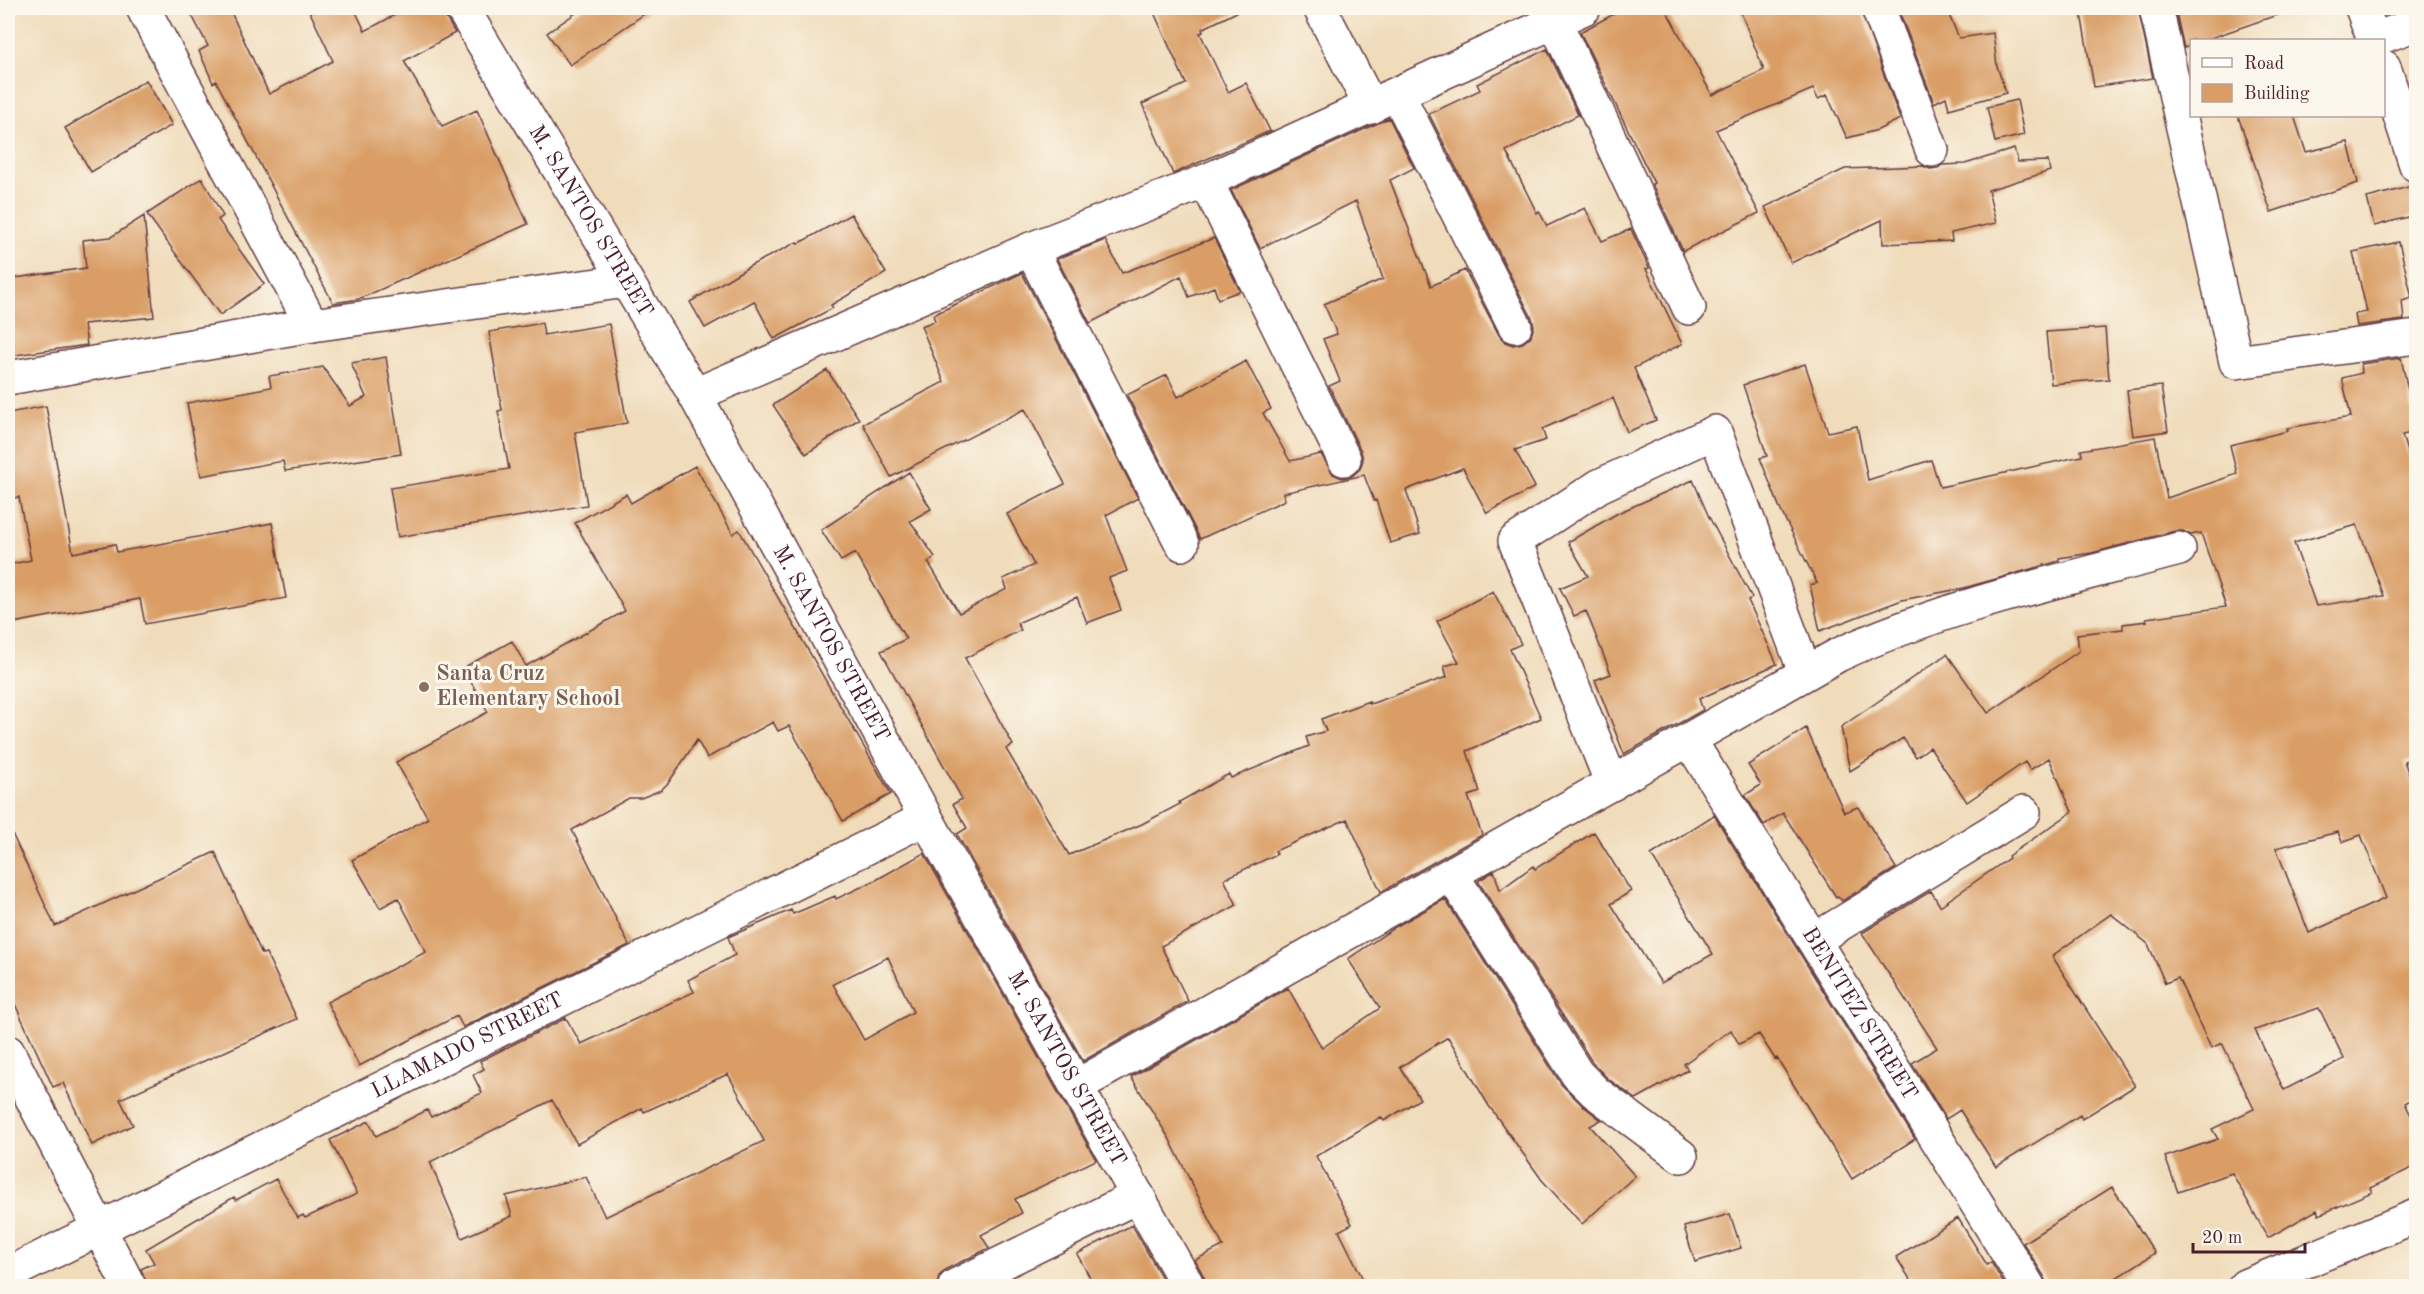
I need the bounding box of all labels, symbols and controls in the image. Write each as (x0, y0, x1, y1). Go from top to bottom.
legend (2190, 39, 2385, 117)
text: Road (2244, 55, 2284, 73)
text: Building (2244, 85, 2310, 103)
street label: M. SANTOS STREET (524, 121, 657, 321)
street label: M. SANTOS STREET (768, 542, 893, 745)
place label: Santa Cruz Elementary School (436, 663, 620, 710)
marker: Santa Cruz Elementary School (417, 680, 431, 694)
street label: BENITEZ STREET (1797, 924, 1921, 1104)
street label: M. SANTOS STREET (1003, 967, 1130, 1170)
street label: LLAMADO STREET (368, 989, 567, 1103)
scale bar (2193, 1216, 2306, 1254)
text: 20 m (2202, 1229, 2242, 1247)

